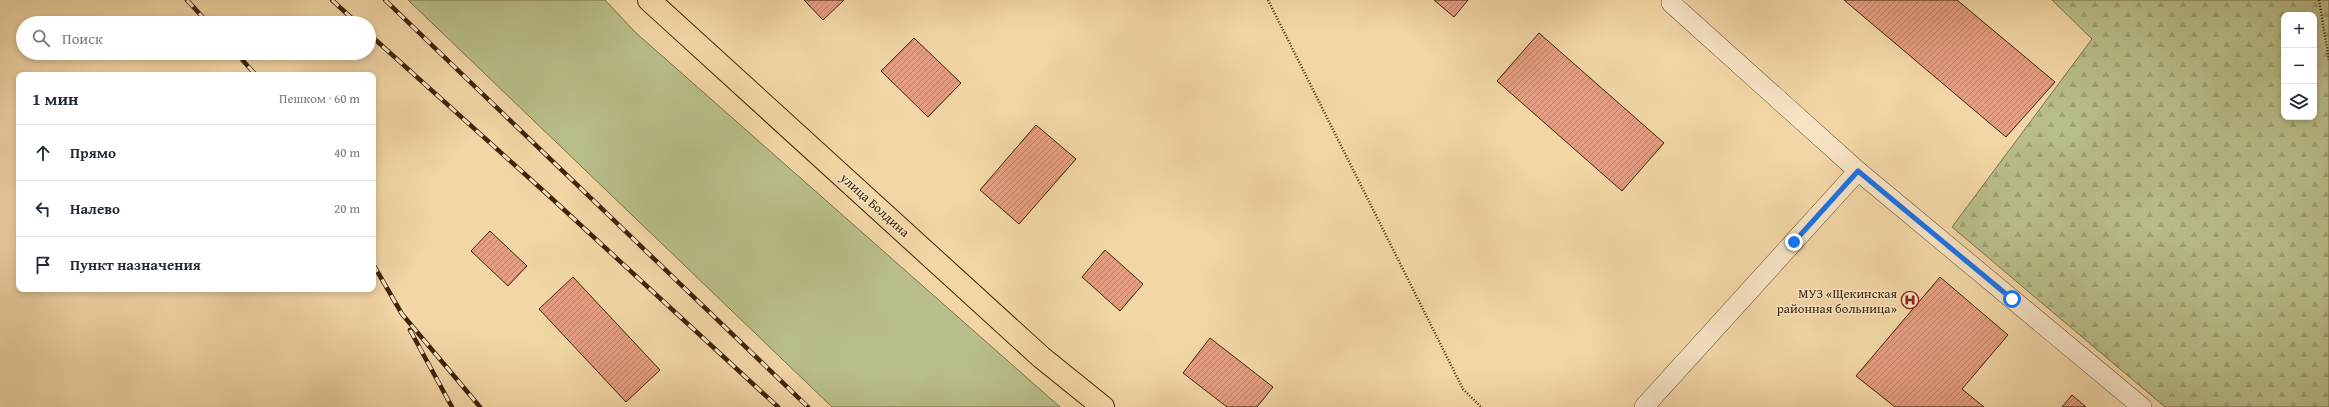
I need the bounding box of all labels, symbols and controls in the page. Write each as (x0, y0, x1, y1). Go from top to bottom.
map controls (2281, 12, 2317, 120)
button: + (2281, 12, 2317, 48)
search box (16, 16, 376, 60)
icon: search (30, 27, 52, 49)
text: Поиск (62, 28, 103, 49)
button: − (2281, 48, 2317, 84)
button: layers (2281, 84, 2317, 120)
text: 1 мин (32, 86, 78, 111)
text: Пешком · 60 m (279, 89, 360, 108)
icon: ahead (32, 142, 54, 164)
text: Прямо (70, 142, 116, 163)
text: 40 m (334, 143, 360, 162)
street label: улица Болдина (835, 168, 915, 242)
icon: left (32, 198, 54, 220)
text: Налево (70, 198, 120, 219)
text: 20 m (334, 199, 360, 218)
route end (1785, 233, 1803, 251)
icon: arrive (32, 254, 54, 276)
text: Пункт назначения (70, 254, 201, 275)
place label: МУЗ «Щекинская районная больница» (1777, 284, 1897, 318)
hospital icon: МУЗ «Щекинская районная больница» (1900, 290, 1920, 310)
route start (2003, 290, 2021, 308)

